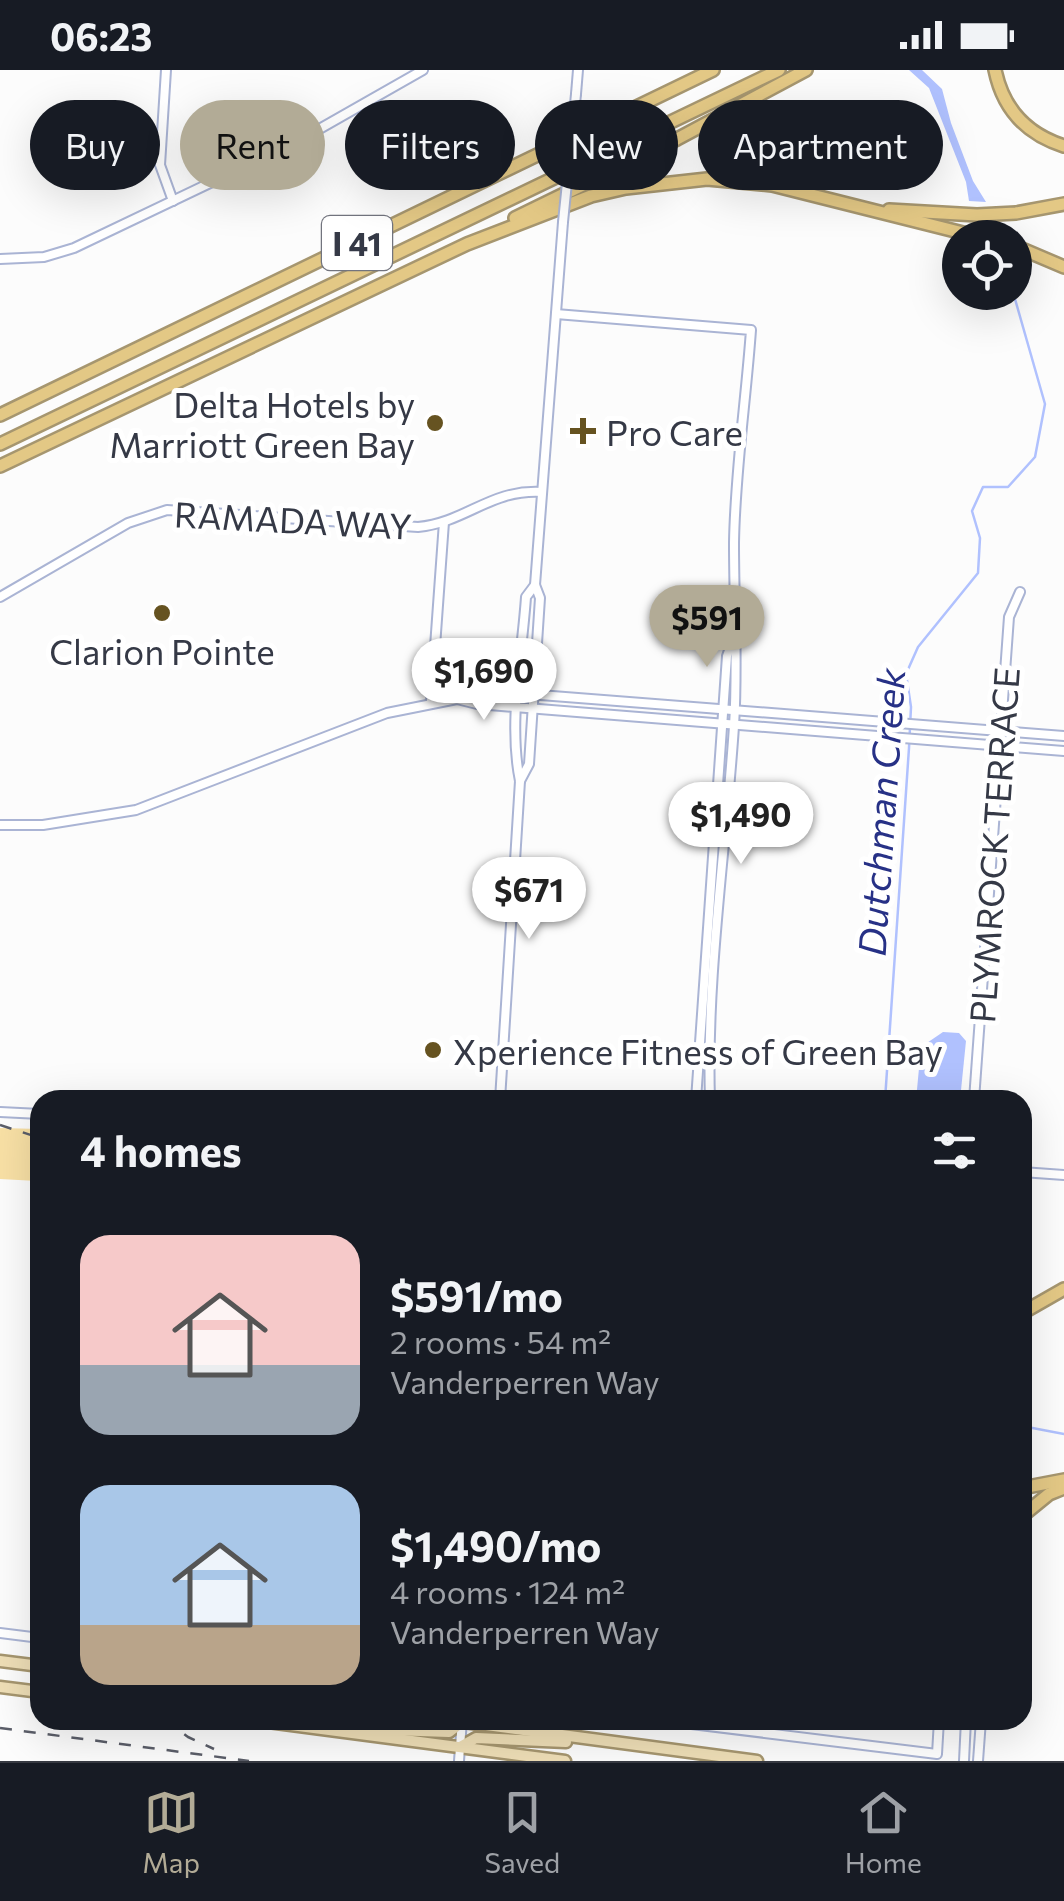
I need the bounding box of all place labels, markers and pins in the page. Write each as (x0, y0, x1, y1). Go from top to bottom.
place label: Delta Hotels by Marriott Green Bay (109, 382, 415, 465)
place label: Pro Care (606, 410, 743, 453)
marker: Delta Hotels by Marriott Green Bay (424, 412, 446, 434)
marker: Pro Care (570, 418, 596, 444)
pin: $591 (648, 585, 766, 670)
marker: Clarion Pointe (151, 602, 173, 624)
place label: Clarion Pointe (49, 629, 275, 672)
pin: $1,690 (403, 638, 565, 723)
pin: $1,490 (660, 782, 822, 867)
pin: $671 (470, 857, 588, 942)
place label: Xperience Fitness of Green Bay (453, 1029, 943, 1072)
marker: Xperience Fitness of Green Bay (422, 1039, 444, 1061)

